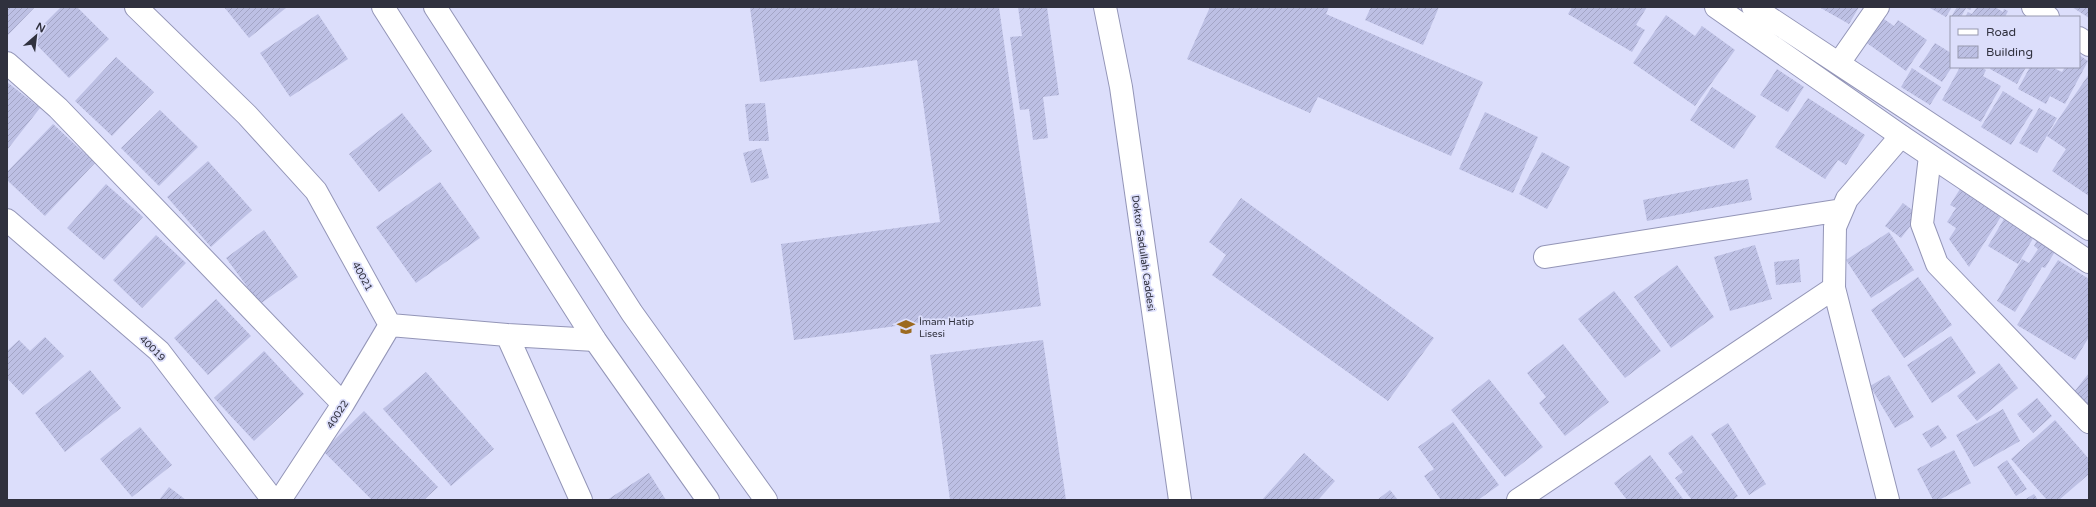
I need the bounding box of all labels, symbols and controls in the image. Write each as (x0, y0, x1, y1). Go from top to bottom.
north arrow (16, 16, 56, 56)
legend (1950, 16, 2080, 68)
text: N (34, 20, 47, 35)
text: Road (1986, 25, 2016, 39)
text: Building (1986, 45, 2033, 59)
street label: Doktor Sadullah Caddesi (1129, 195, 1157, 312)
street label: 40021 (349, 260, 375, 293)
place label: İmam Hatip Lisesi (919, 316, 974, 340)
school or university icon: İmam Hatip Lisesi (896, 317, 916, 337)
street label: 40019 (137, 333, 168, 364)
street label: 40022 (324, 398, 351, 431)

